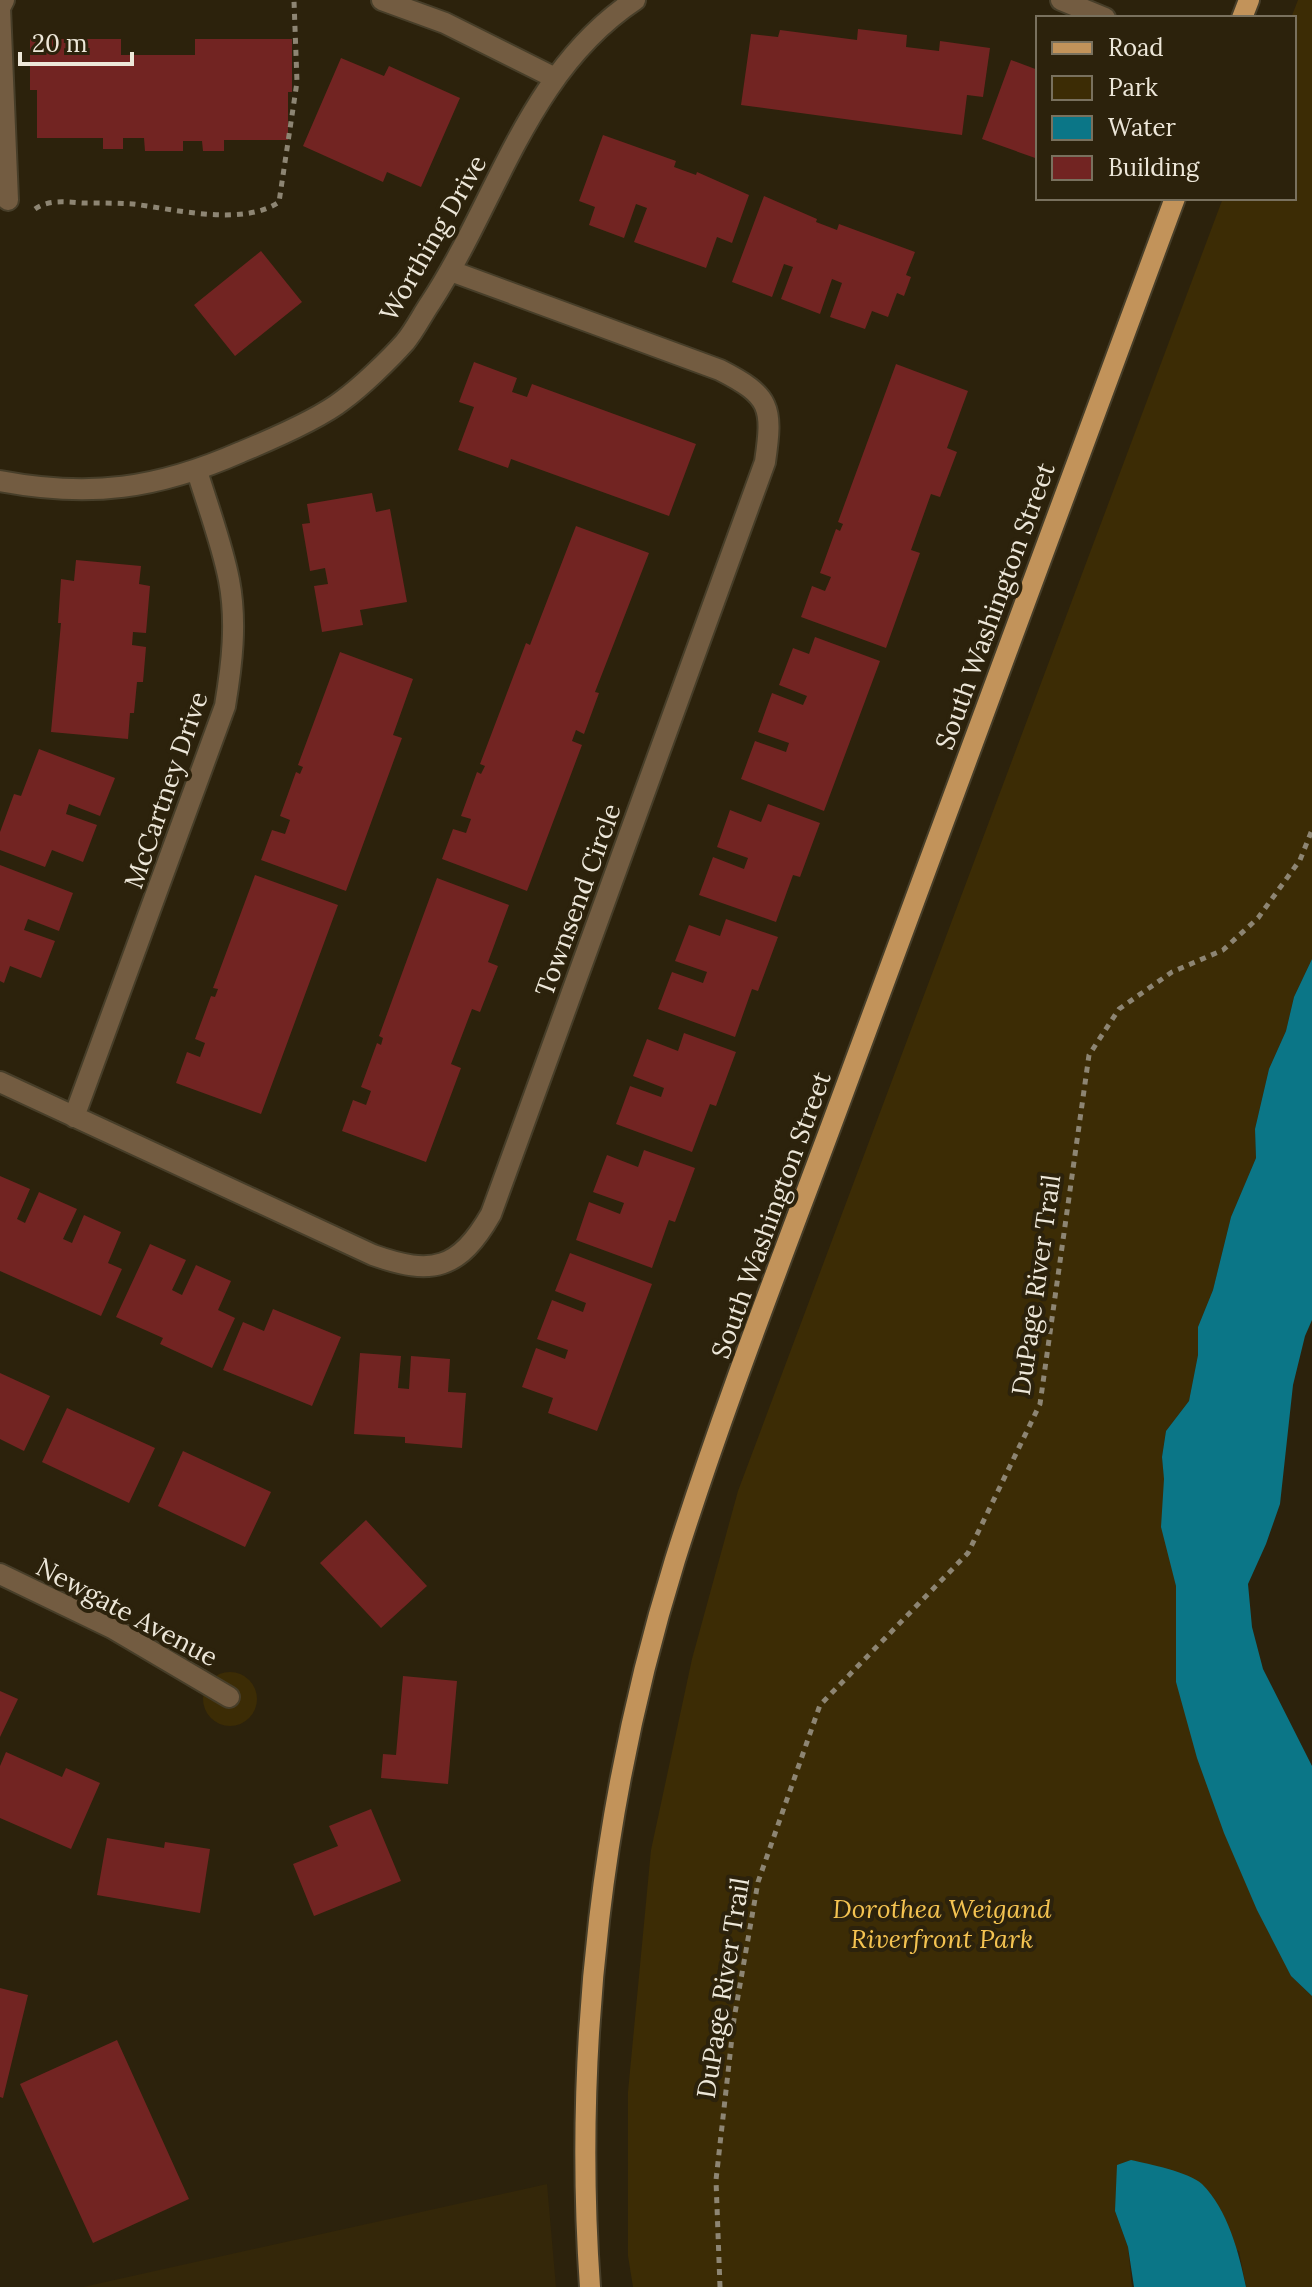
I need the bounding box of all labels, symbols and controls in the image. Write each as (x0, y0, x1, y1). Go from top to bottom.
scale bar (20, 16, 132, 66)
legend (1036, 16, 1296, 200)
text: 20 m (32, 28, 88, 59)
text: Road (1108, 32, 1164, 63)
text: Park (1108, 72, 1158, 103)
text: Water (1108, 112, 1176, 143)
street label: Worthing Drive (372, 149, 493, 327)
text: Building (1108, 152, 1200, 183)
street label: South Washington Street (927, 458, 1062, 754)
street label: McCartney Drive (116, 687, 215, 893)
street label: Townsend Circle (527, 799, 628, 1001)
street label: South Washington Street (703, 1067, 838, 1363)
street label: DuPage River Trail (1004, 1172, 1067, 1398)
street label: Newgate Avenue (31, 1550, 224, 1673)
street label: DuPage River Trail (689, 1875, 756, 2101)
park label: Dorothea Weigand Riverfront Park (833, 1892, 1052, 1955)

